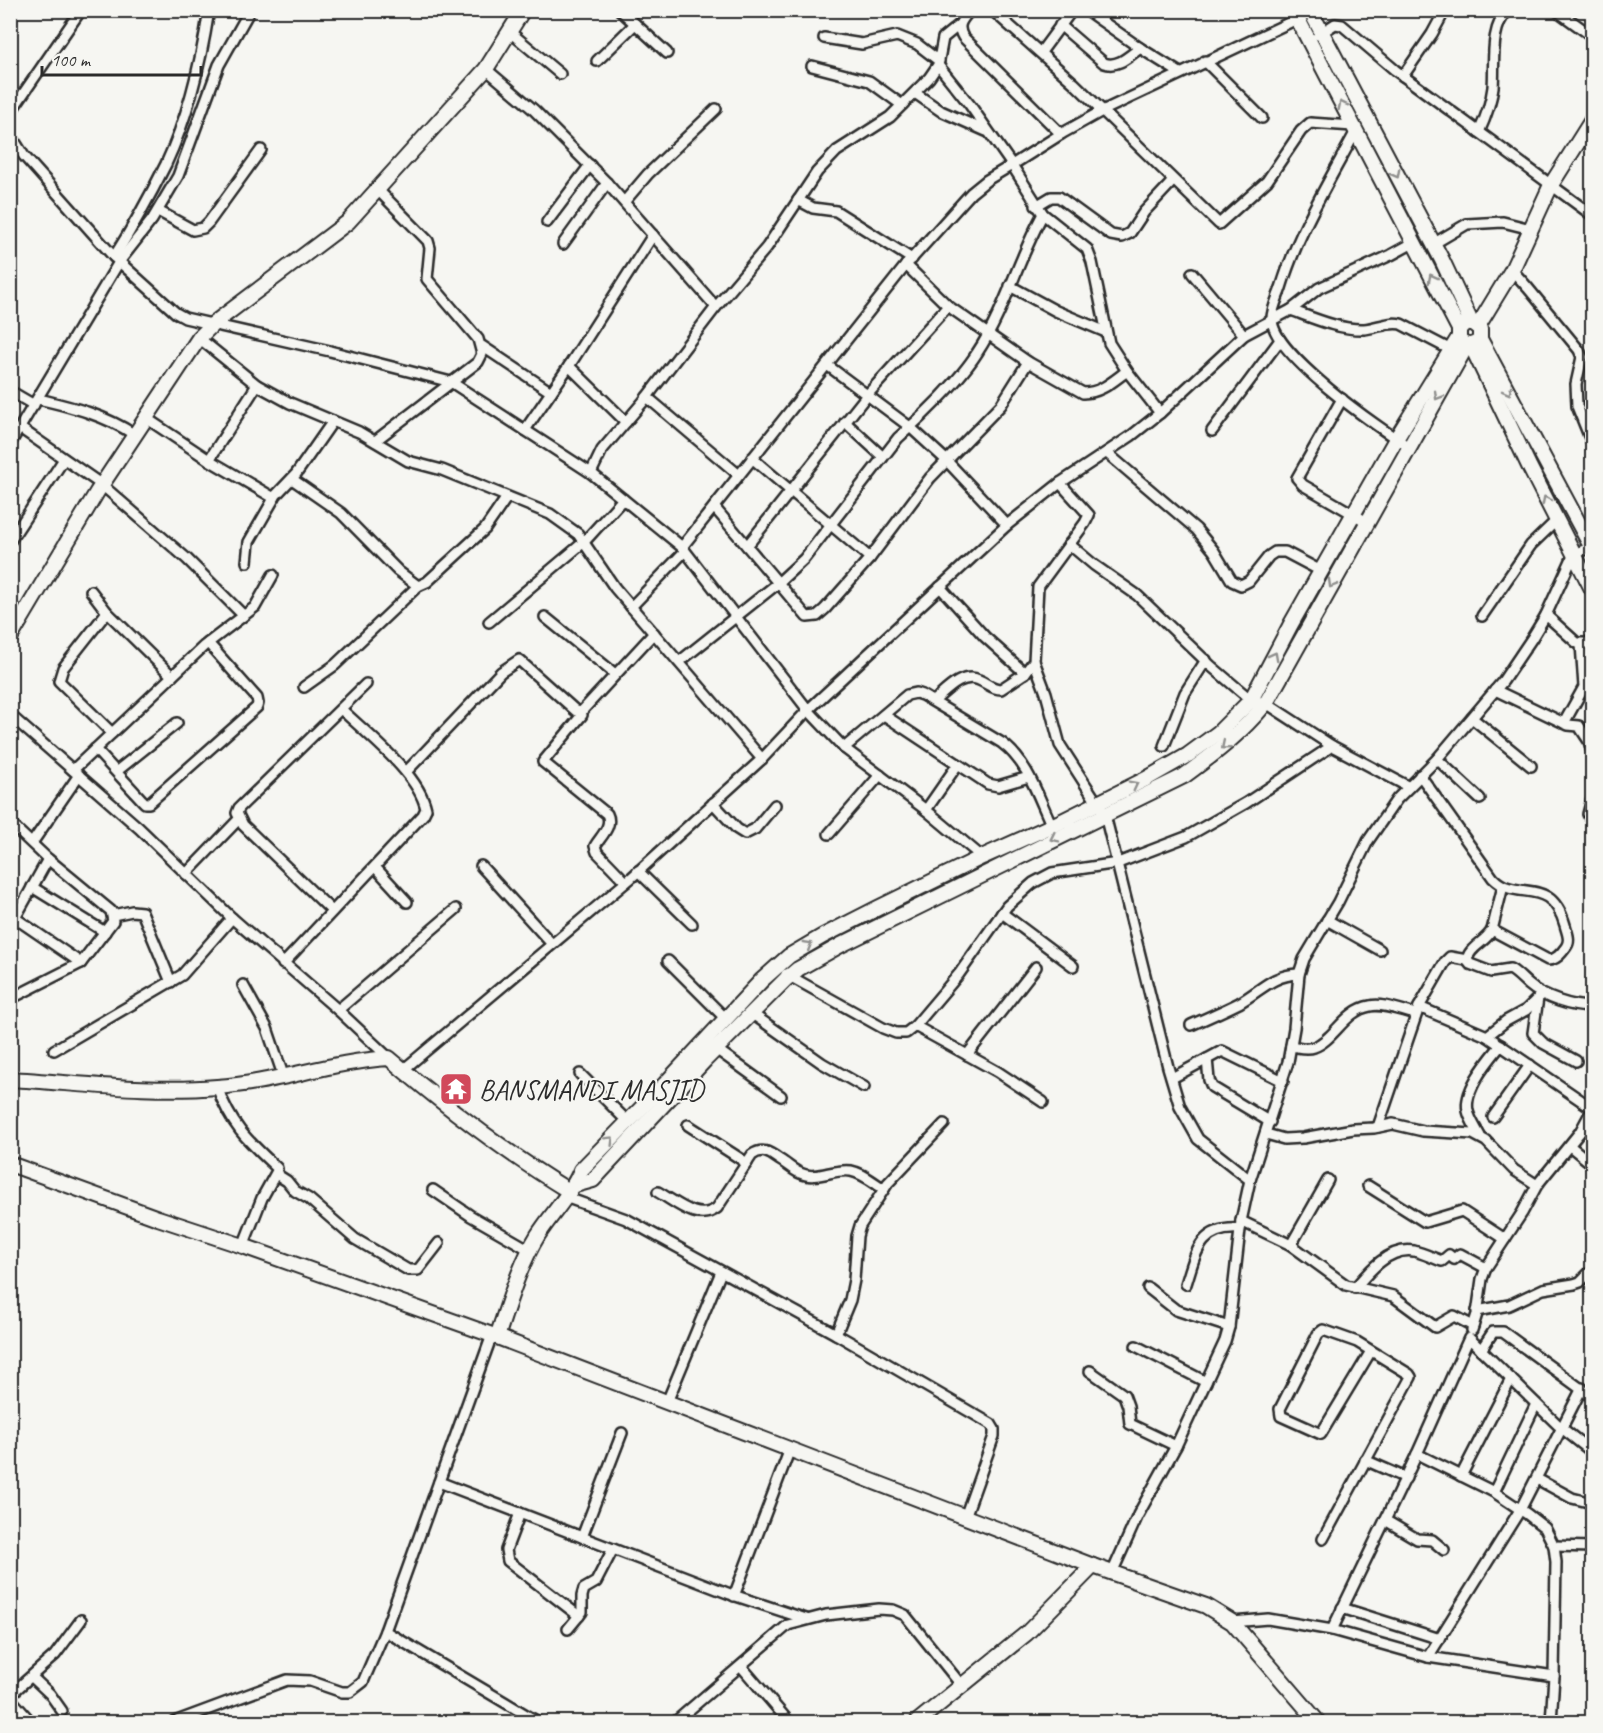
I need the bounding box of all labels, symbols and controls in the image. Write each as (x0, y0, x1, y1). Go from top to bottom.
scale bar (42, 39, 201, 77)
text: 100 m (51, 49, 92, 71)
one-way arrow (1338, 100, 1349, 111)
one-way arrow (1389, 167, 1400, 178)
one-way arrow (1427, 273, 1439, 284)
one-way arrow (1501, 384, 1512, 395)
one-way arrow (1434, 390, 1446, 400)
one-way arrow (1542, 495, 1553, 506)
one-way arrow (1328, 578, 1339, 588)
one-way arrow (1267, 652, 1278, 663)
one-way arrow (1221, 738, 1232, 749)
one-way arrow (1128, 781, 1138, 792)
one-way arrow (1050, 831, 1061, 843)
one-way arrow (802, 940, 812, 952)
temple icon: BANSMANDI MASJID (438, 1071, 474, 1107)
place label: BANSMANDI MASJID (479, 1072, 706, 1107)
one-way arrow (603, 1136, 614, 1146)

